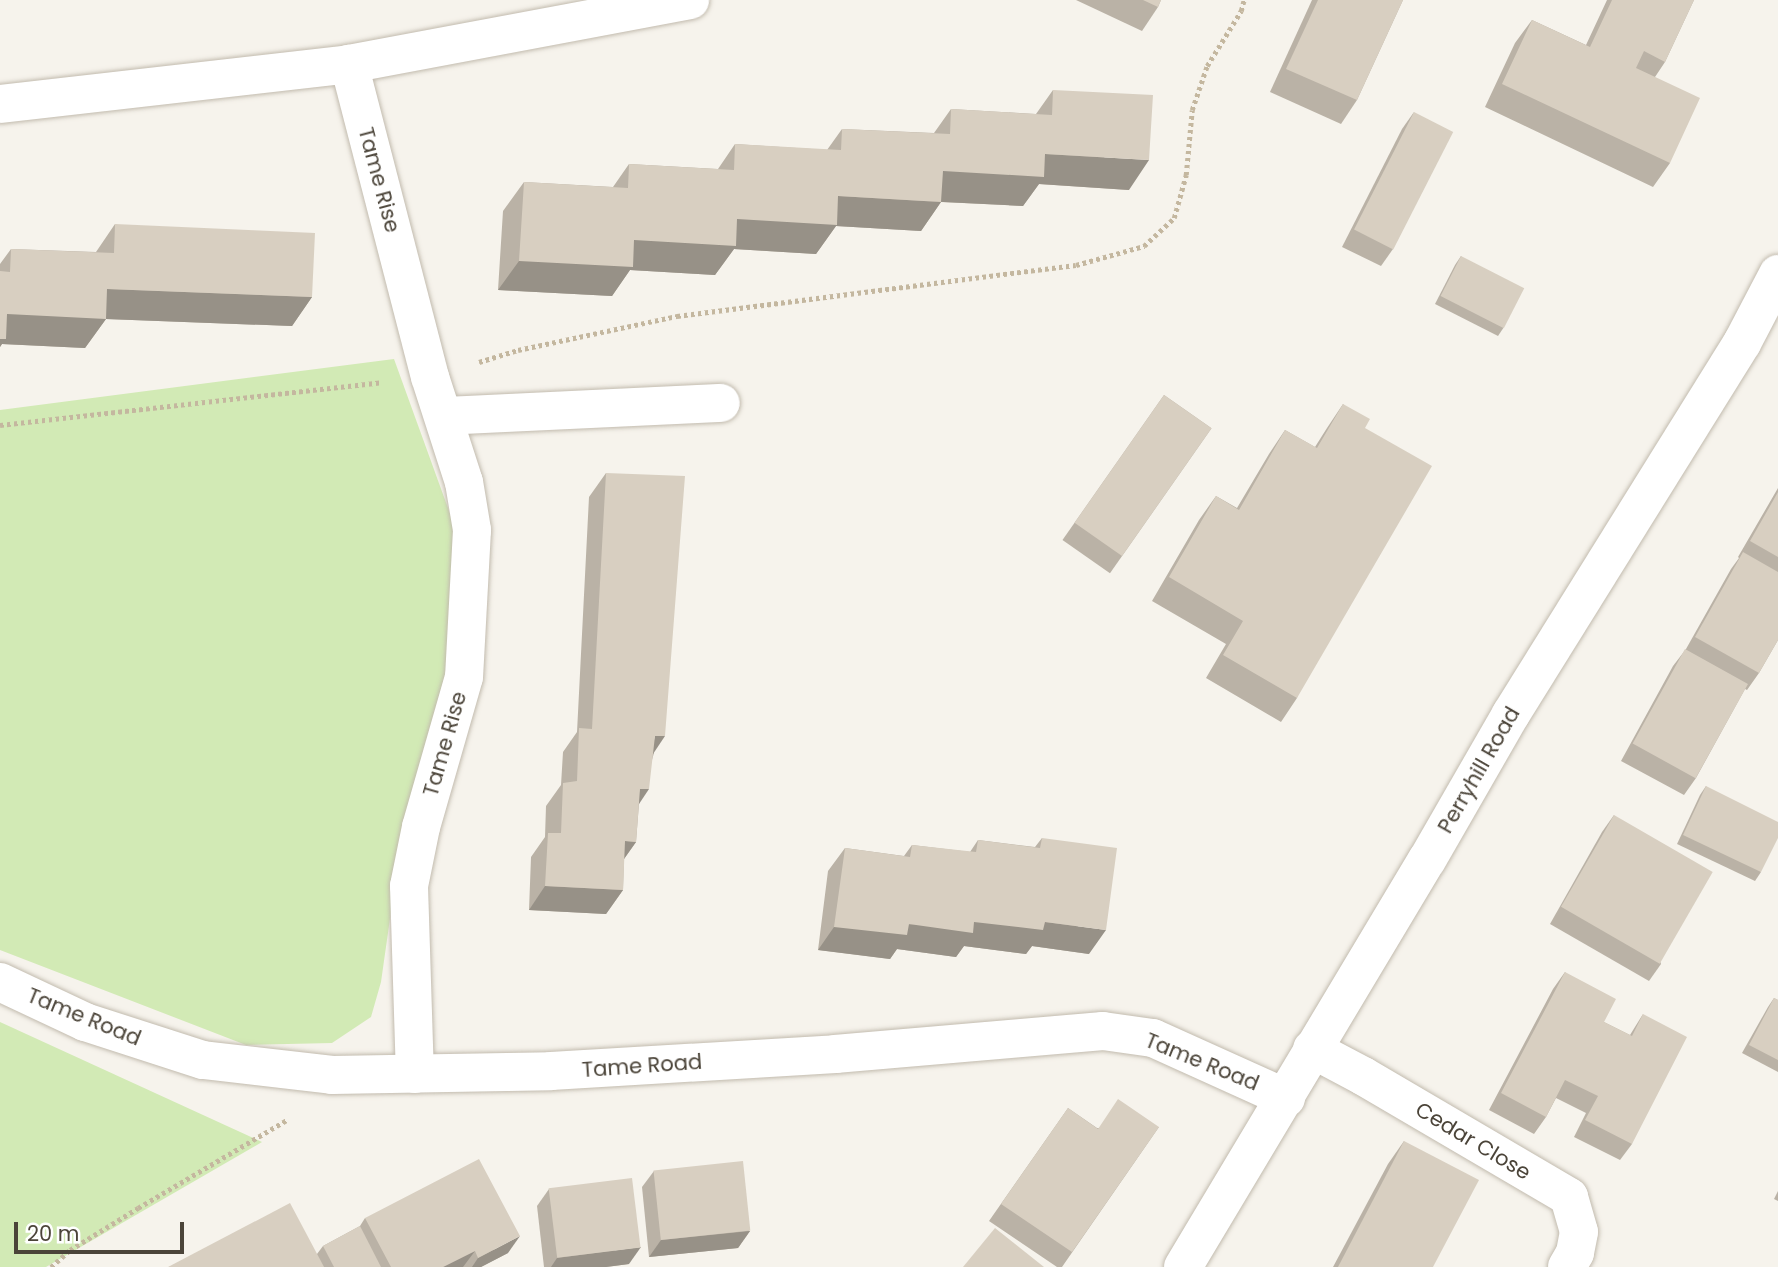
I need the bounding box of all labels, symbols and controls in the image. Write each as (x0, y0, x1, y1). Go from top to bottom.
street label: Tame Rise (353, 125, 405, 235)
street label: Tame Rise (418, 689, 472, 799)
street label: Perryhill Road (1433, 702, 1525, 838)
street label: Tame Road (23, 983, 145, 1051)
street label: Tame Road (1141, 1028, 1263, 1096)
street label: Tame Road (581, 1049, 703, 1083)
street label: Cedar Close (1411, 1097, 1535, 1185)
scale bar (18, 1208, 187, 1252)
text: 20 m (27, 1219, 80, 1248)

